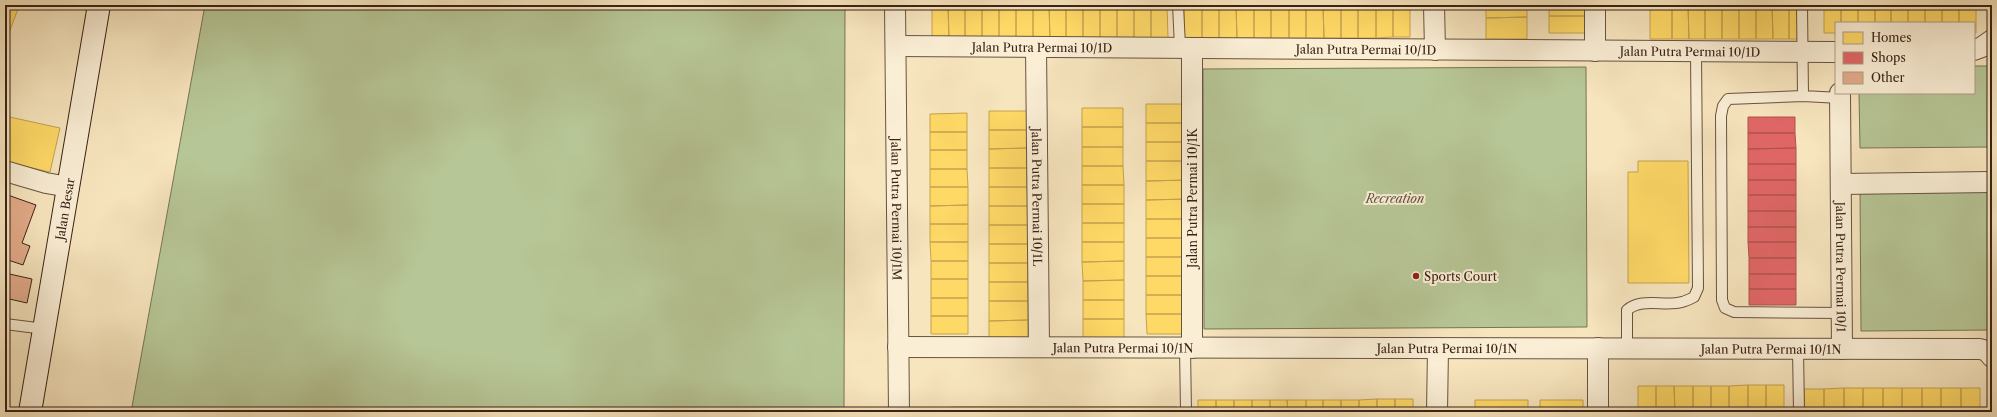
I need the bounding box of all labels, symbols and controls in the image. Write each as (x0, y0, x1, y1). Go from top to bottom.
legend (1835, 22, 1975, 94)
text: Homes (1871, 30, 1911, 45)
street label: Jalan Putra Permai 10/1D (970, 39, 1113, 55)
street label: Jalan Putra Permai 10/1D (1294, 41, 1437, 57)
street label: Jalan Putra Permai 10/1D (1618, 43, 1761, 59)
text: Shops (1871, 50, 1906, 65)
text: Other (1871, 70, 1905, 85)
street label: Jalan Putra Permai 10/1L (1029, 126, 1046, 266)
street label: Jalan Putra Permai 10/1K (1185, 127, 1200, 270)
street label: Jalan Putra Permai 10/1M (889, 135, 905, 280)
street label: Jalan Besar (51, 177, 77, 243)
park label: Recreation (1365, 191, 1424, 206)
street label: Jalan Putra Permai 10/1 (1833, 200, 1849, 332)
place label: Sports Court (1424, 269, 1498, 284)
marker: Sports Court (1411, 271, 1421, 281)
street label: Jalan Putra Permai 10/1N (1051, 340, 1193, 355)
street label: Jalan Putra Permai 10/1N (1375, 340, 1517, 356)
street label: Jalan Putra Permai 10/1N (1699, 341, 1841, 356)

